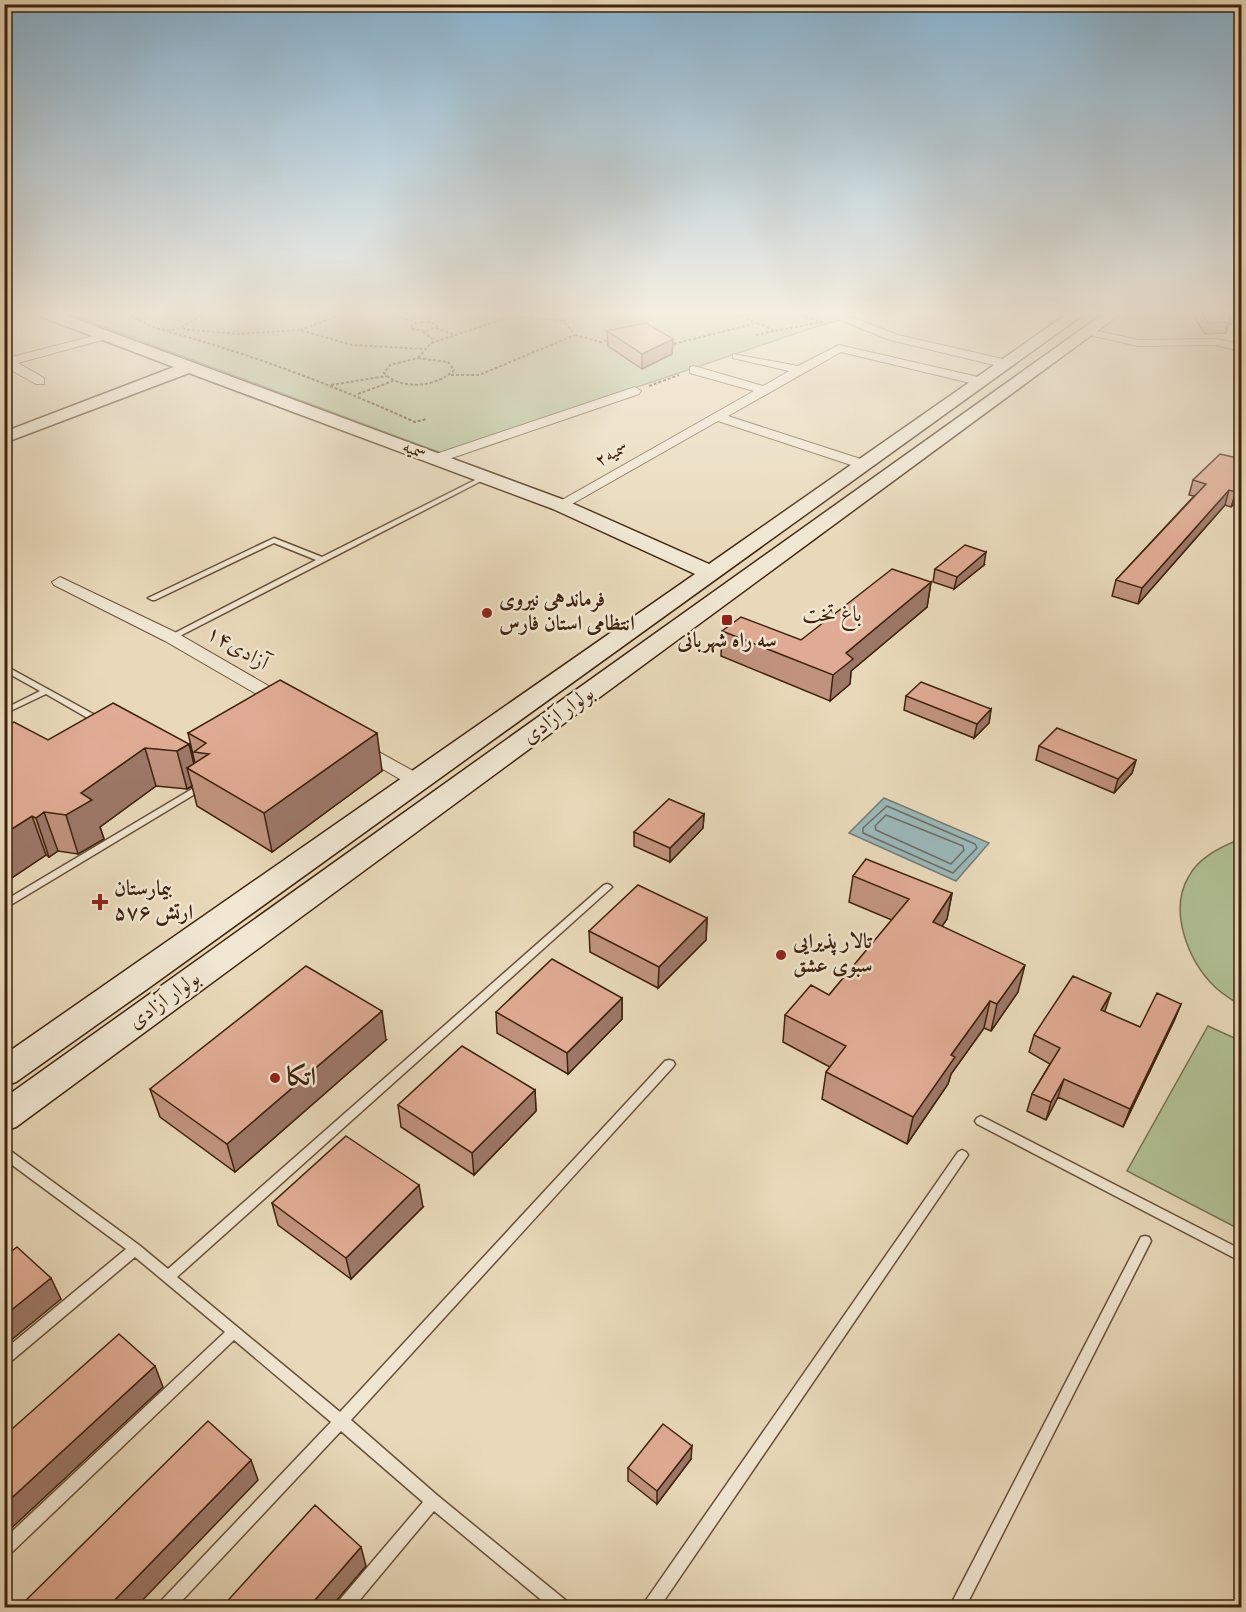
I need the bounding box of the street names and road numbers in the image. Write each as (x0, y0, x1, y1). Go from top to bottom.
street label: سمیه (398, 435, 430, 467)
street label: ۲سمیه (591, 435, 633, 475)
street label: آزادی۱۴ (200, 619, 276, 680)
street label: بولوار آزادی (517, 680, 601, 752)
street label: بولوار آزادی (123, 965, 207, 1037)

